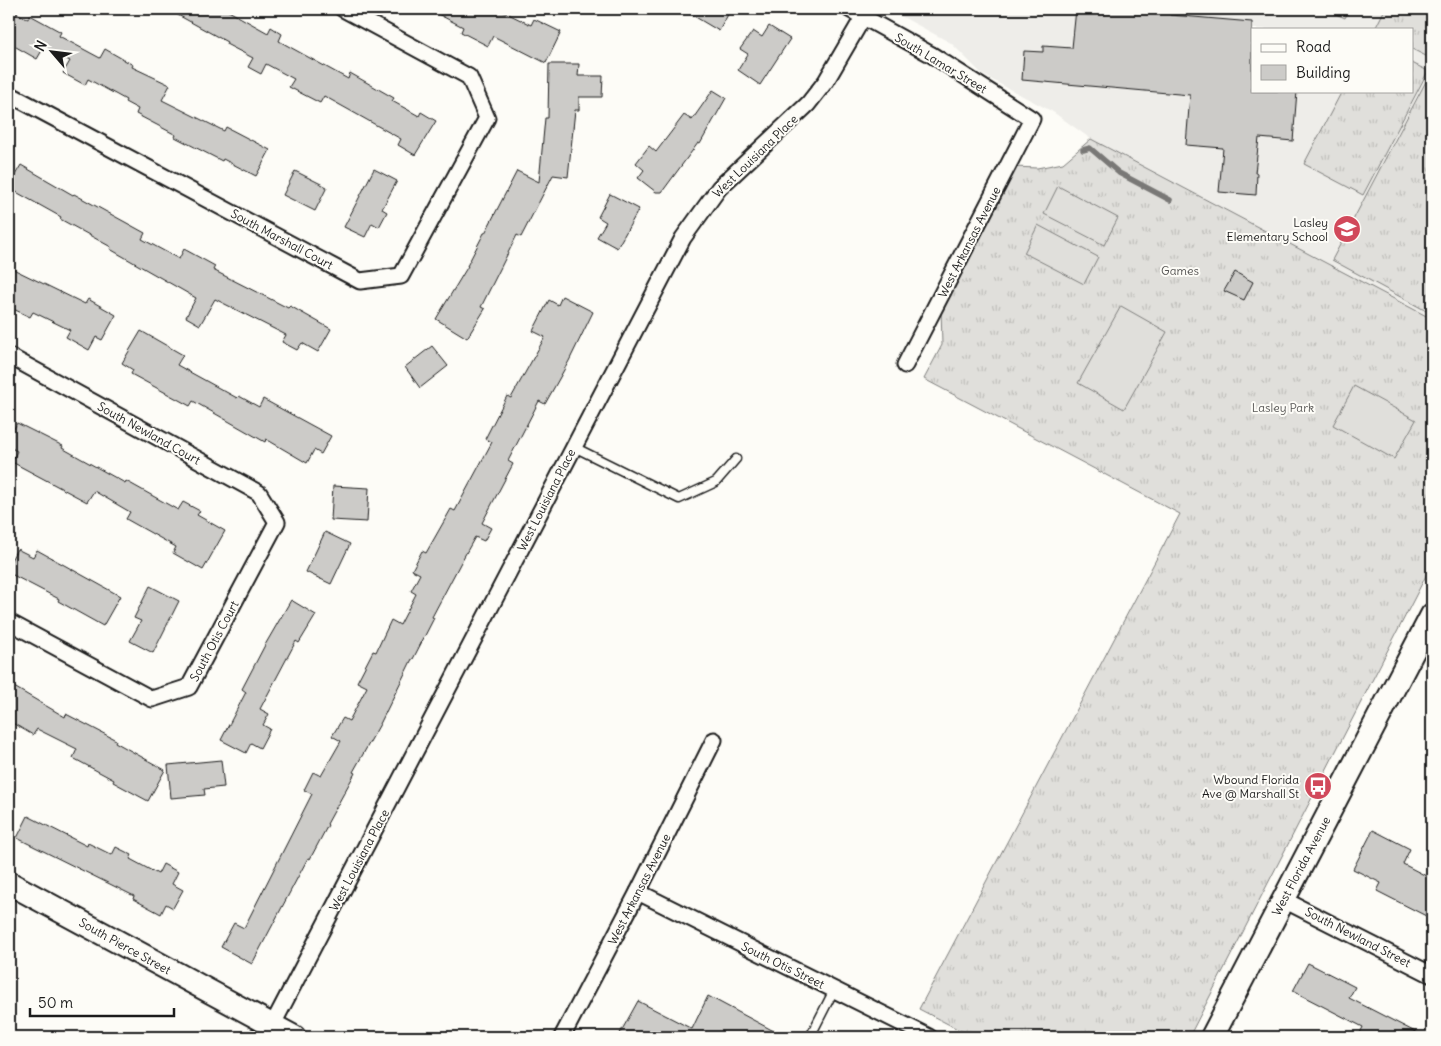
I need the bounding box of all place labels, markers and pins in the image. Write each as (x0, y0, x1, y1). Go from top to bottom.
school or university icon: Lasley Elementary School (1332, 214, 1362, 244)
place label: Lasley Elementary School (1227, 215, 1328, 244)
bus stop icon: Wbound Florida Ave @ Marshall St (1303, 771, 1333, 801)
place label: Wbound Florida Ave @ Marshall St (1202, 772, 1299, 801)

